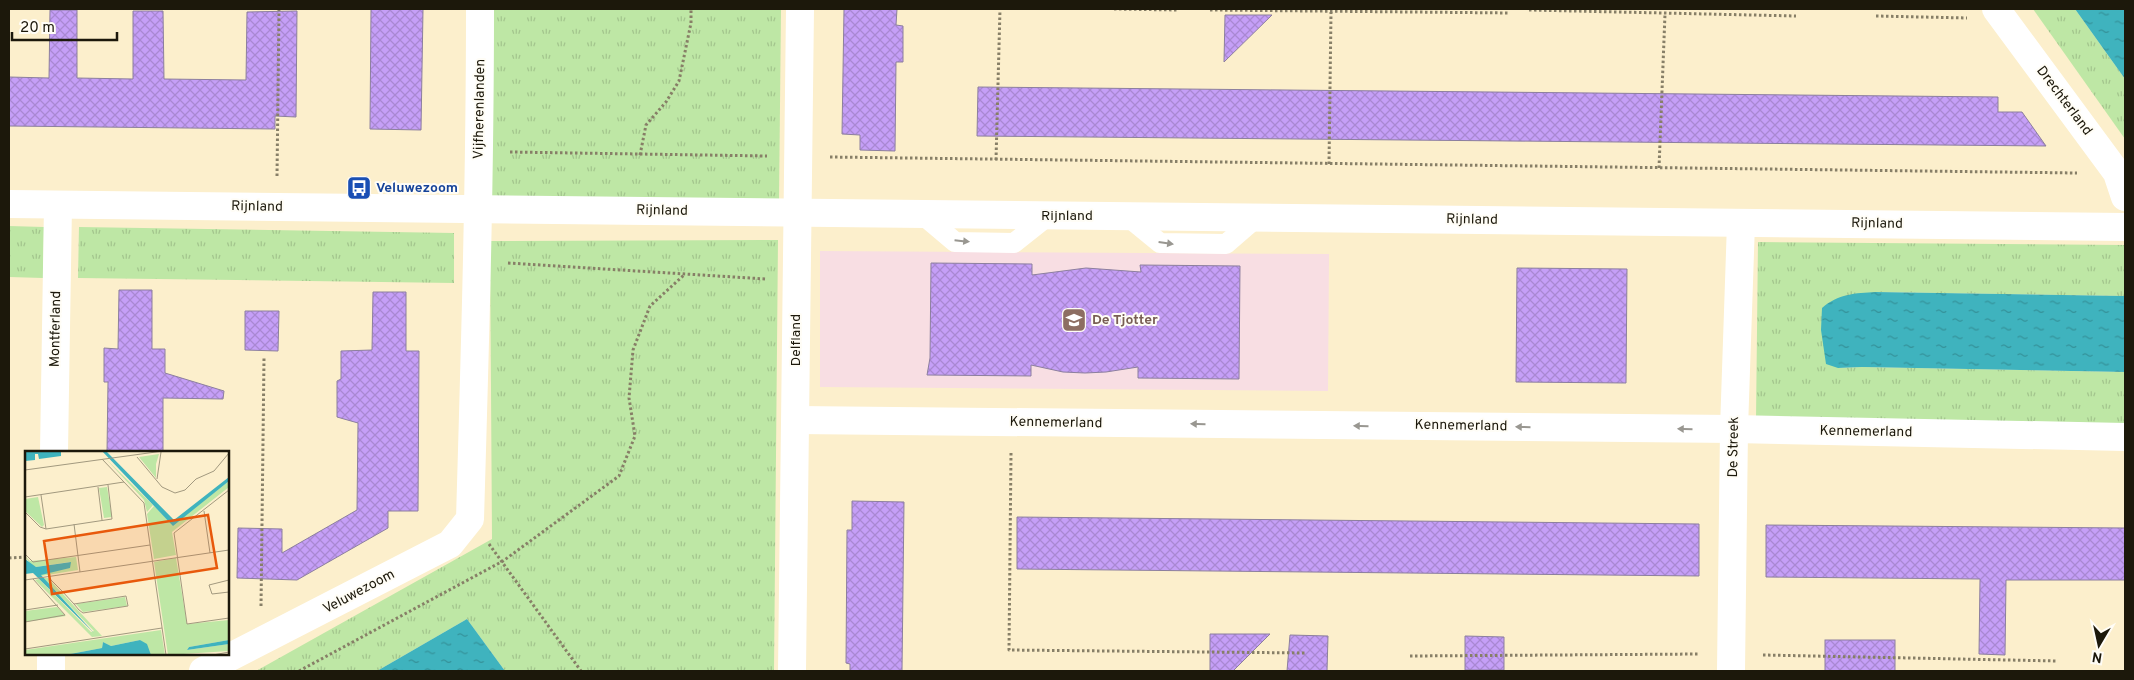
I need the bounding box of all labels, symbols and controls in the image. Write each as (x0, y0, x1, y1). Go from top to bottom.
scale bar (12, 10, 118, 42)
text: 20 m (20, 19, 55, 38)
street label: Vijfherenlanden (471, 59, 489, 159)
street label: Drechterland (2032, 63, 2096, 139)
bus stop icon: Veluwezoom (346, 175, 372, 201)
place label: Veluwezoom (376, 180, 458, 197)
street label: Rijnland (231, 198, 283, 216)
street label: Rijnland (636, 202, 688, 220)
street label: Rijnland (1041, 208, 1093, 225)
street label: Rijnland (1446, 211, 1498, 229)
street label: Rijnland (1851, 215, 1903, 233)
one-way arrow (955, 237, 971, 245)
one-way arrow (1159, 239, 1175, 247)
street label: Montferland (47, 291, 65, 367)
school or university icon: De Tjotter (1061, 307, 1087, 333)
place label: De Tjotter (1092, 312, 1158, 329)
street label: Delfland (788, 314, 805, 366)
street label: Kennemerland (1010, 414, 1102, 432)
street label: De Streek (1725, 416, 1743, 478)
street label: Kennemerland (1415, 417, 1507, 435)
one-way arrow (1190, 420, 1206, 428)
one-way arrow (1352, 421, 1368, 429)
one-way arrow (1515, 423, 1531, 431)
street label: Kennemerland (1820, 423, 1912, 441)
one-way arrow (1677, 425, 1693, 433)
inset map (25, 451, 229, 655)
street label: Veluwezoom (320, 566, 398, 618)
north arrow (2074, 620, 2124, 670)
text: N (2091, 647, 2104, 666)

